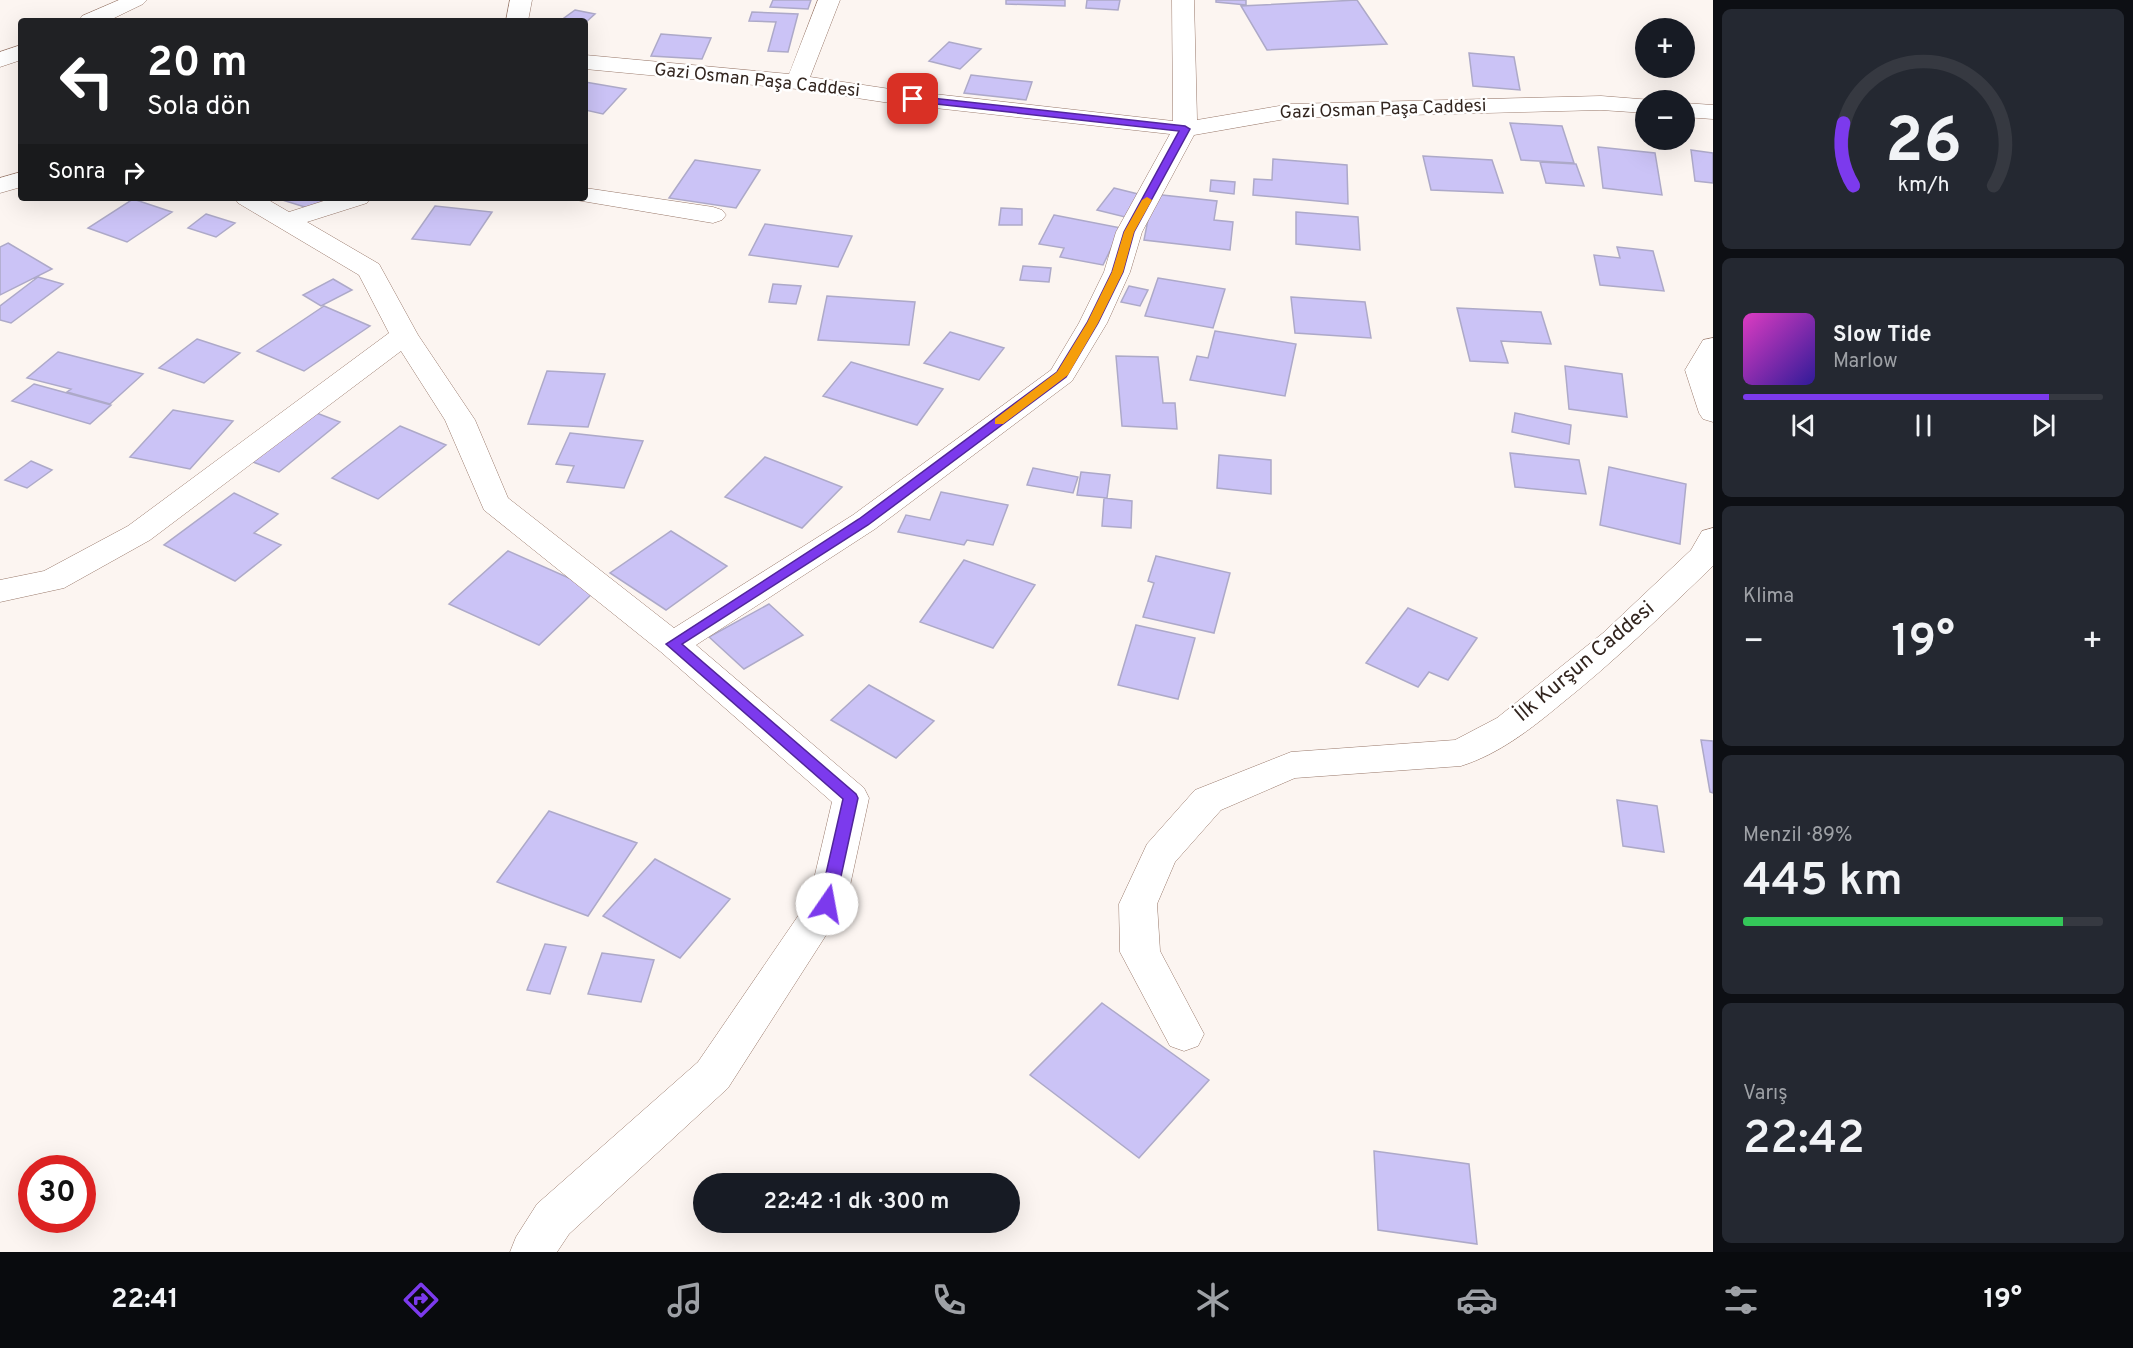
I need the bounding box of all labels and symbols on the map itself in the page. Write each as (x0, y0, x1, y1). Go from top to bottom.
street label: Gazi Osman Paşa Caddesi (653, 59, 861, 103)
pin (887, 73, 938, 124)
street label: Gazi Osman Paşa Caddesi (1279, 95, 1487, 125)
street label: İlk Kurşun Caddesi (1510, 596, 1660, 728)
position arrow (795, 872, 859, 936)
speed limit sign: 30 (18, 1155, 96, 1233)

